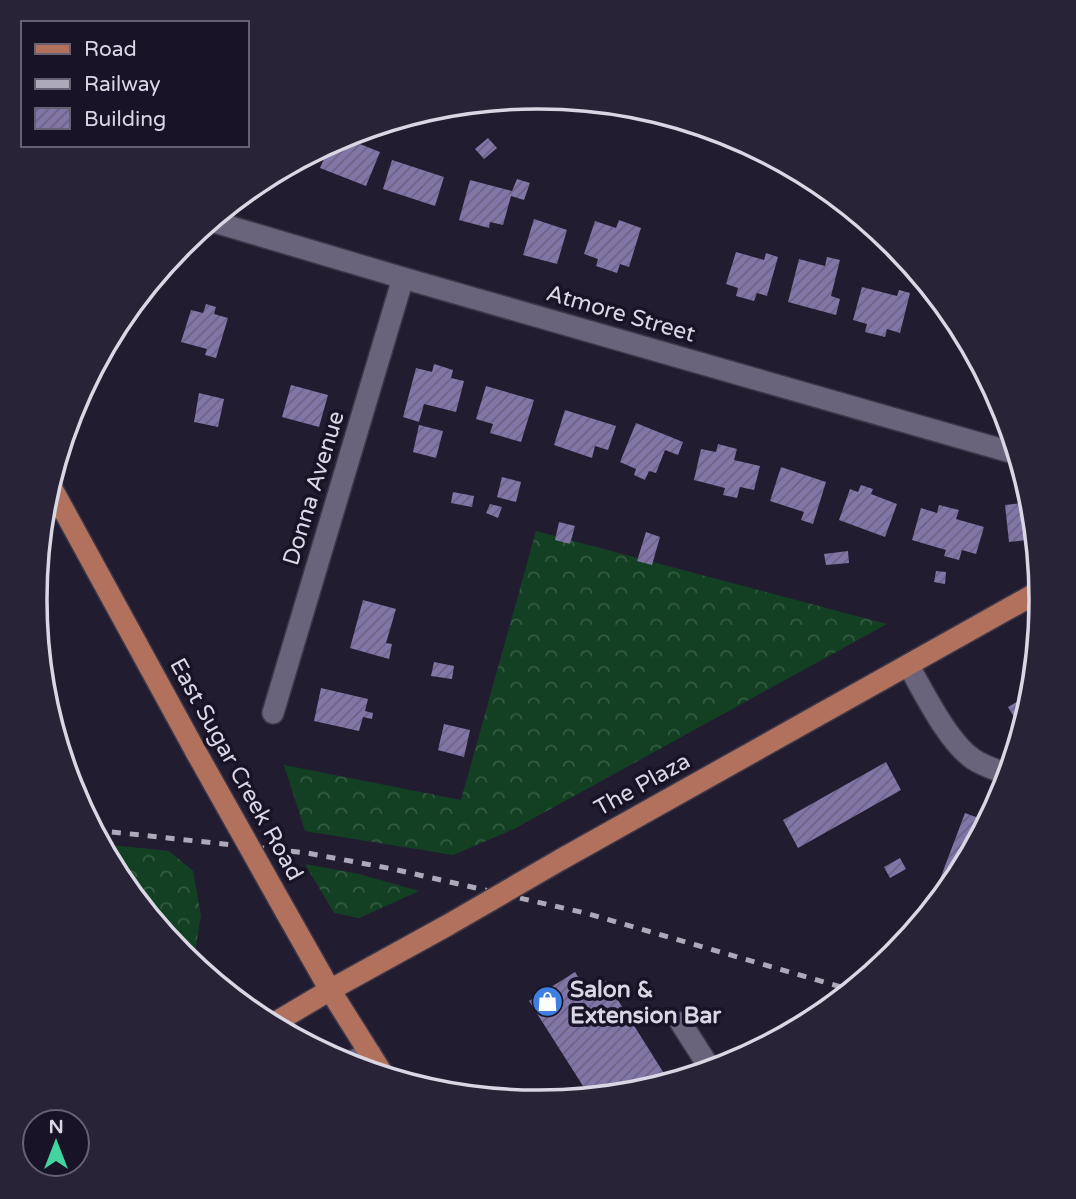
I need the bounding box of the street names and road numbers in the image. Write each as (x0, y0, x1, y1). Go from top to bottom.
street label: Atmore Street (543, 279, 699, 349)
street label: Donna Avenue (277, 408, 351, 569)
street label: East Sugar Creek Road (163, 653, 309, 886)
street label: The Plaza (590, 747, 695, 823)

